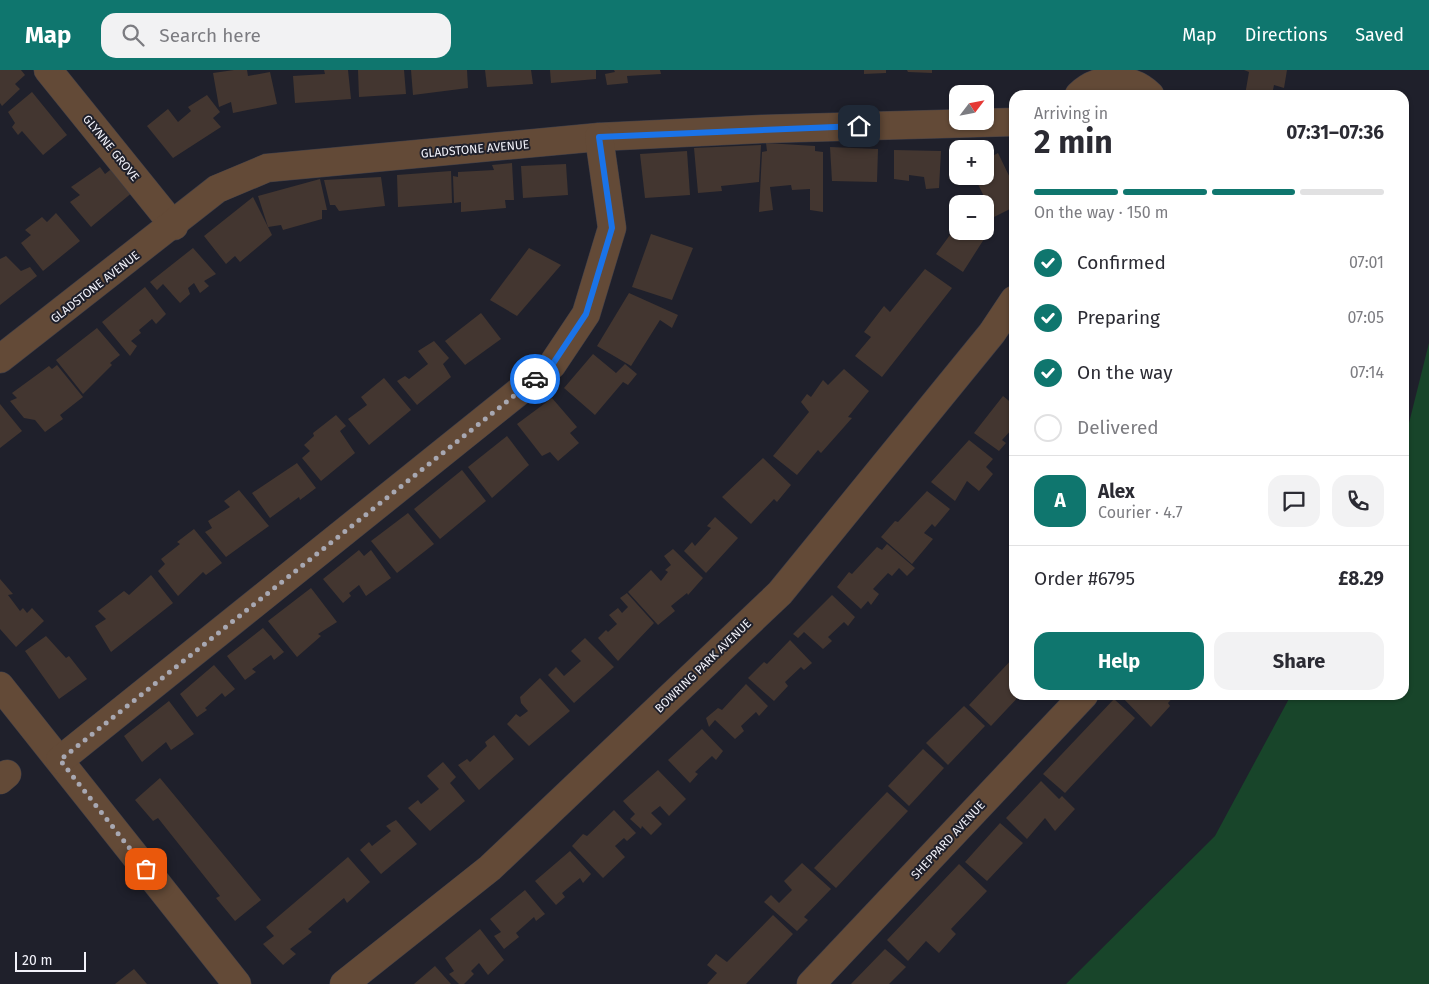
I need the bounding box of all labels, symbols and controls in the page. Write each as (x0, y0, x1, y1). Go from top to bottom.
search box (101, 13, 451, 58)
text: Map (25, 21, 71, 49)
icon: search (119, 21, 147, 49)
text: Search here (159, 24, 261, 47)
text: Map (1182, 24, 1217, 46)
text: Directions (1245, 24, 1327, 46)
text: Saved (1355, 24, 1404, 46)
north arrow (949, 85, 994, 130)
map controls (949, 85, 994, 240)
text: Arriving in (1034, 104, 1108, 123)
pin (838, 105, 880, 147)
street label: GLYNNE GROVE (80, 112, 142, 184)
icon: home (845, 112, 873, 140)
text: 07:31–07:36 (1286, 121, 1384, 144)
text: 2 min (1034, 123, 1113, 161)
street label: GLADSTONE AVENUE (420, 137, 530, 161)
button: + (949, 140, 994, 185)
button: − (949, 195, 994, 240)
text: On the way · 150 m (1034, 203, 1169, 222)
street label: GLADSTONE AVENUE (48, 248, 142, 326)
icon: check (1034, 249, 1062, 277)
text: Confirmed (1077, 251, 1166, 274)
text: 07:01 (1349, 253, 1384, 272)
icon: check (1034, 304, 1062, 332)
text: Preparing (1077, 306, 1160, 329)
text: 07:05 (1348, 308, 1384, 327)
courier (510, 354, 560, 404)
icon: check (1034, 359, 1062, 387)
text: On the way (1077, 361, 1173, 384)
text: 07:14 (1350, 363, 1384, 382)
icon: car (521, 365, 549, 393)
text: Delivered (1077, 416, 1159, 439)
button: chat (1268, 475, 1320, 527)
button: phone (1332, 475, 1384, 527)
text: Alex (1098, 480, 1135, 503)
text: A (1054, 489, 1066, 512)
text: Courier · 4.7 (1098, 503, 1183, 522)
text: Order #6795 (1034, 567, 1135, 590)
text: £8.29 (1338, 567, 1384, 590)
street label: BOWRING PARK AVENUE (652, 616, 754, 716)
button: Help (1034, 632, 1204, 690)
button: Share (1214, 632, 1384, 690)
street label: SHEPPARD AVENUE (908, 798, 988, 882)
pin (125, 848, 167, 890)
icon: bag (132, 855, 160, 883)
scale bar (15, 949, 86, 972)
text: 20 m (22, 952, 52, 969)

